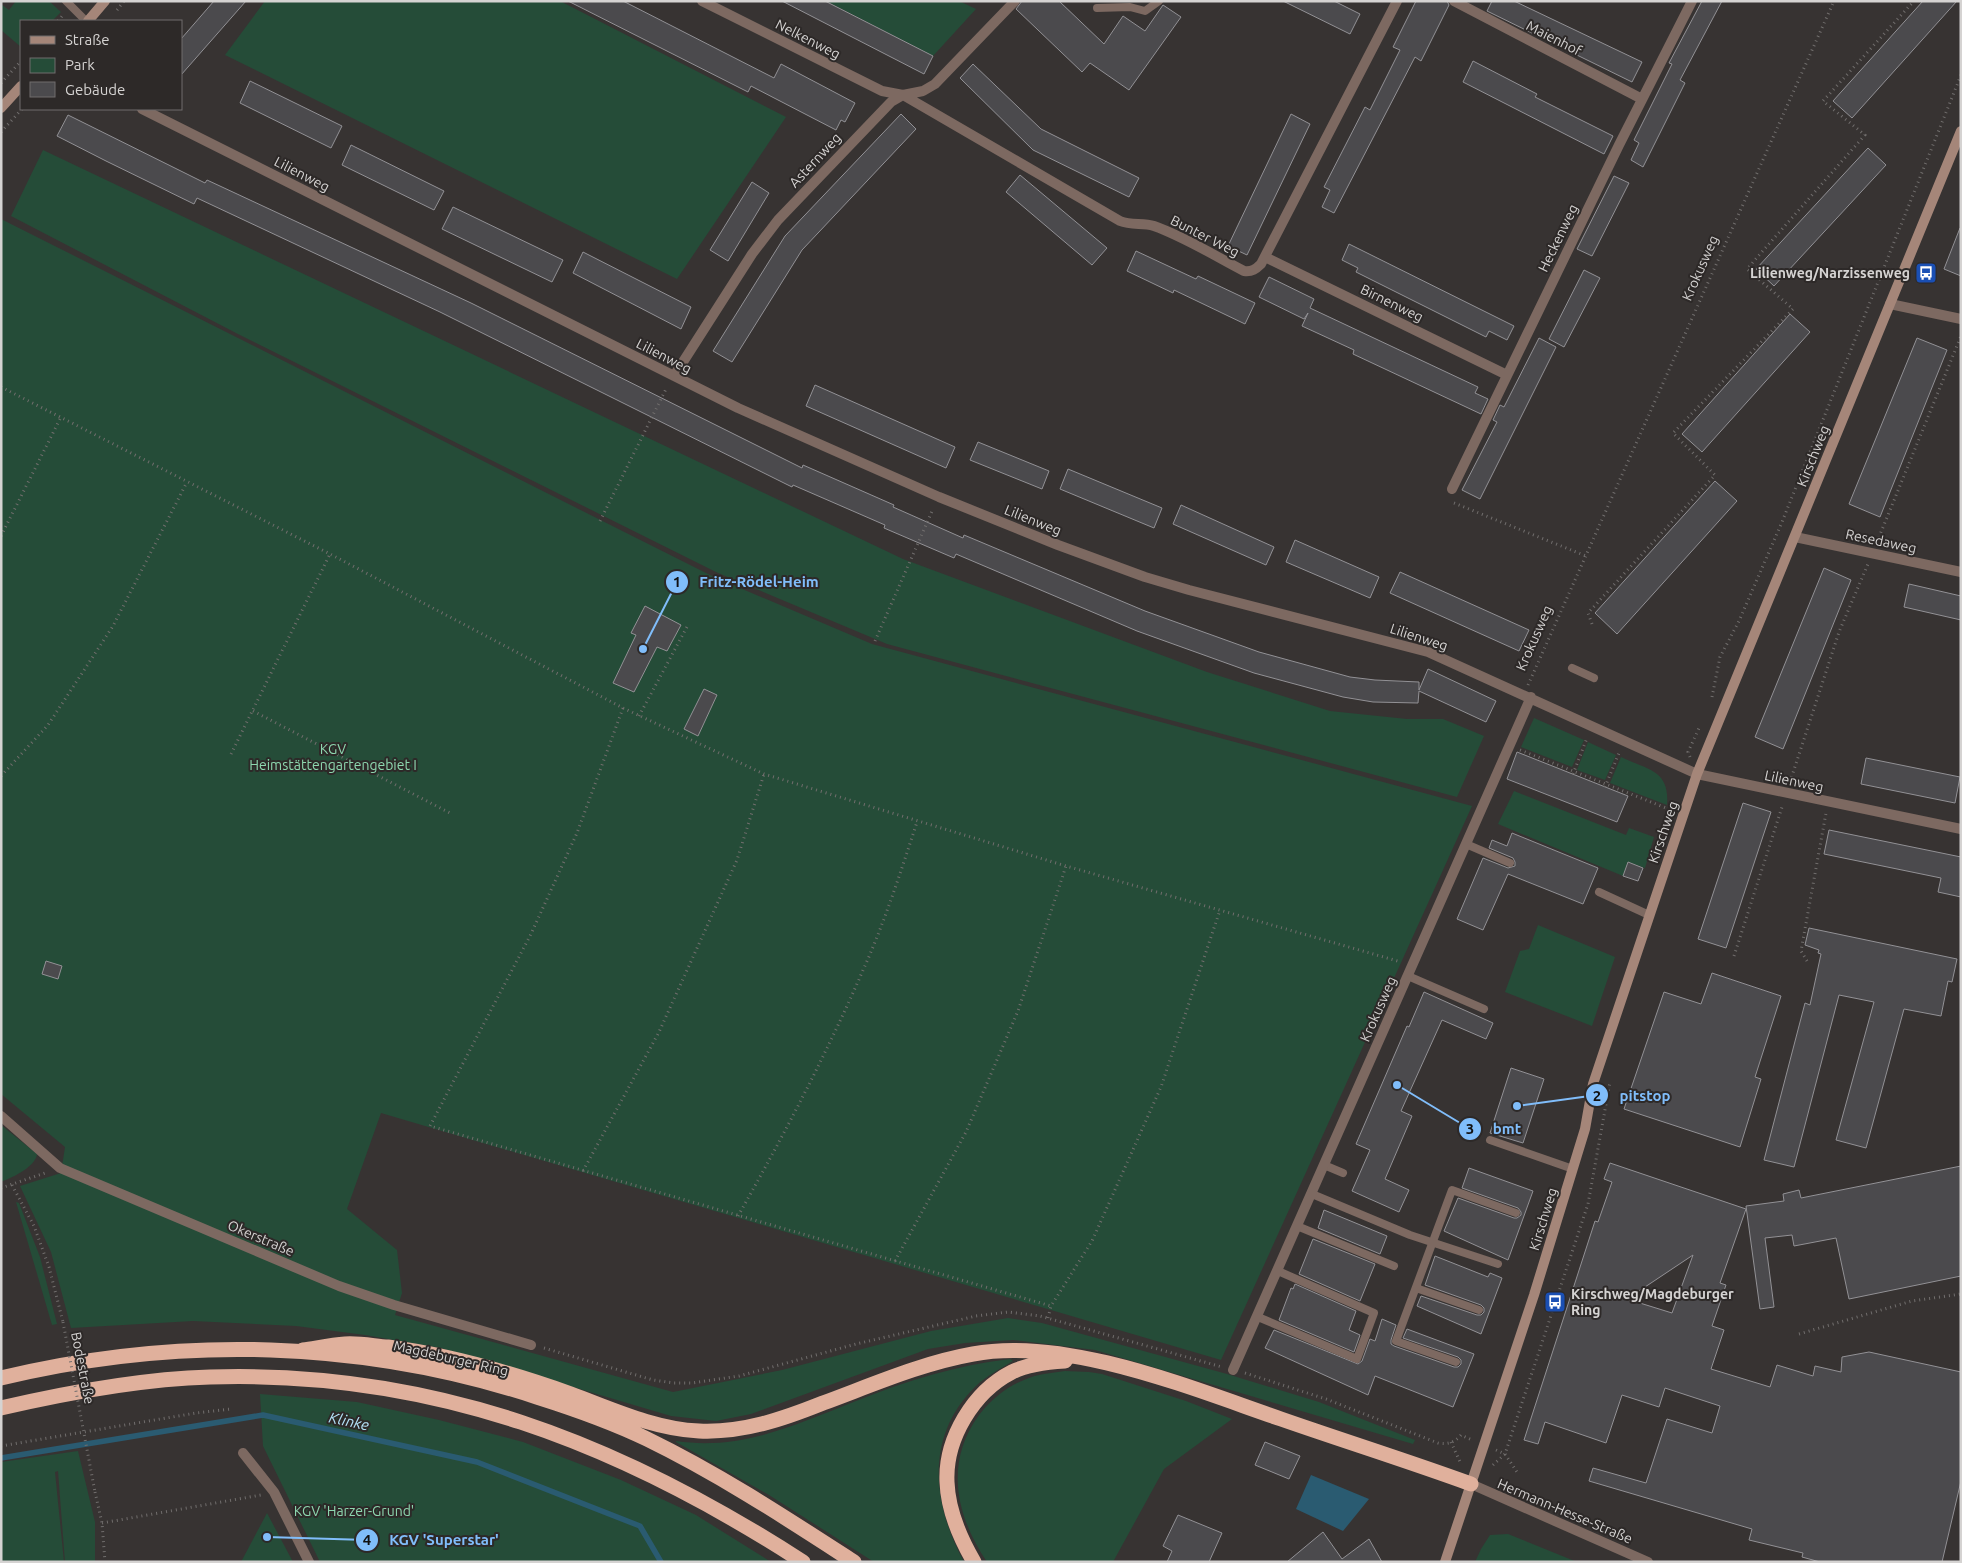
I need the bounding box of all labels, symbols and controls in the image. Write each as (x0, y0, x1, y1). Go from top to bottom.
street label: Nelkenweg (773, 16, 843, 62)
street label: Maienhof (1524, 17, 1585, 59)
legend (20, 20, 182, 110)
text: Straße (65, 31, 109, 48)
text: Park (65, 56, 95, 73)
text: Gebäude (65, 81, 125, 98)
street label: Asternweg (786, 130, 844, 190)
street label: Lilienweg (272, 153, 332, 195)
street label: Heckenweg (1535, 202, 1581, 274)
street label: Bunter Weg (1168, 212, 1242, 260)
street label: Krokusweg (1679, 233, 1721, 303)
bus stop icon: Lilienweg/Narzissenweg (1914, 261, 1938, 285)
place label: Lilienweg/Narzissenweg (1750, 265, 1910, 281)
street label: Birnenweg (1358, 281, 1426, 325)
street label: Lilienweg (634, 335, 694, 377)
street label: Kirschweg (1793, 423, 1833, 489)
street label: Lilienweg (1002, 501, 1064, 539)
street label: Resedaweg (1844, 526, 1918, 556)
callout: Fritz-Rödel-Heim (664, 567, 829, 597)
text: 1 (673, 573, 681, 590)
text: Fritz-Rödel-Heim (699, 573, 819, 590)
street label: Krokusweg (1513, 603, 1555, 673)
street label: Lilienweg (1388, 620, 1450, 654)
park label: KGV Heimstättengartengebiet I (249, 741, 417, 773)
street label: Lilienweg (1763, 767, 1825, 795)
street label: Kirschweg (1645, 799, 1681, 865)
street label: Krokusweg (1357, 974, 1399, 1044)
callout: pitstop (1584, 1080, 1680, 1110)
text: 2 (1593, 1087, 1601, 1104)
text: pitstop (1620, 1087, 1670, 1104)
callout: bmt (1457, 1114, 1531, 1144)
text: 3 (1466, 1120, 1474, 1137)
text: bmt (1493, 1120, 1522, 1137)
street label: Kirschweg (1526, 1186, 1560, 1252)
street label: Okerstraße (225, 1217, 297, 1259)
place label: Kirschweg/Magdeburger Ring (1571, 1286, 1734, 1318)
bus stop icon: Kirschweg/Magdeburger Ring (1543, 1290, 1567, 1314)
street label: Bodestraße (68, 1331, 98, 1405)
street label: Magdeburger Ring (392, 1337, 510, 1379)
water label: Klinke (327, 1408, 371, 1434)
street label: Hermann-Hesse-Straße (1495, 1475, 1635, 1547)
park label: KGV 'Harzer-Grund' (294, 1503, 414, 1519)
callout: KGV 'Superstar' (354, 1525, 509, 1555)
text: 4 (363, 1531, 371, 1548)
text: KGV 'Superstar' (389, 1531, 499, 1548)

